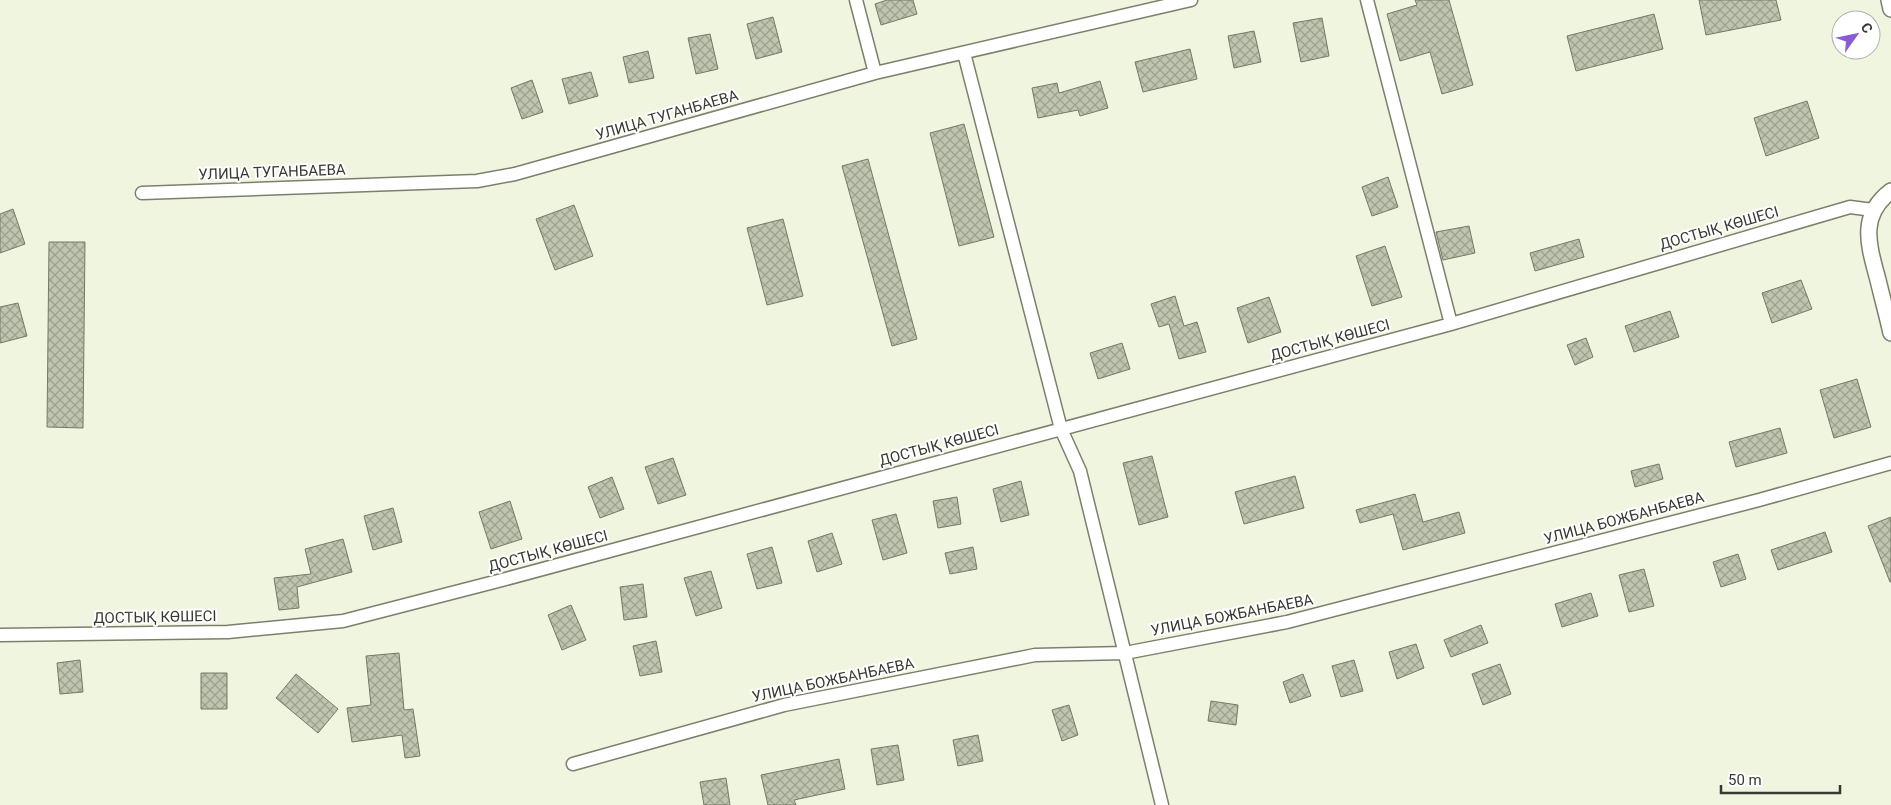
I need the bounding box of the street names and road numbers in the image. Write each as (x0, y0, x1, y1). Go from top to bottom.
street label: УЛИЦА ТУГАНБАЕВА (594, 86, 741, 144)
street label: УЛИЦА ТУГАНБАЕВА (198, 160, 346, 184)
street label: ДОСТЫҚ КӨШЕСІ (1657, 202, 1781, 254)
street label: ДОСТЫҚ КӨШЕСІ (1268, 315, 1392, 365)
street label: ДОСТЫҚ КӨШЕСІ (877, 420, 1001, 470)
street label: УЛИЦА БОЖБАНБАЕВА (1542, 488, 1706, 548)
street label: ДОСТЫҚ КӨШЕСІ (486, 526, 610, 576)
street label: УЛИЦА БОЖБАНБАЕВА (1149, 590, 1315, 640)
street label: ДОСТЫҚ КӨШЕСІ (93, 607, 217, 627)
street label: УЛИЦА БОЖБАНБАЕВА (750, 654, 916, 706)

